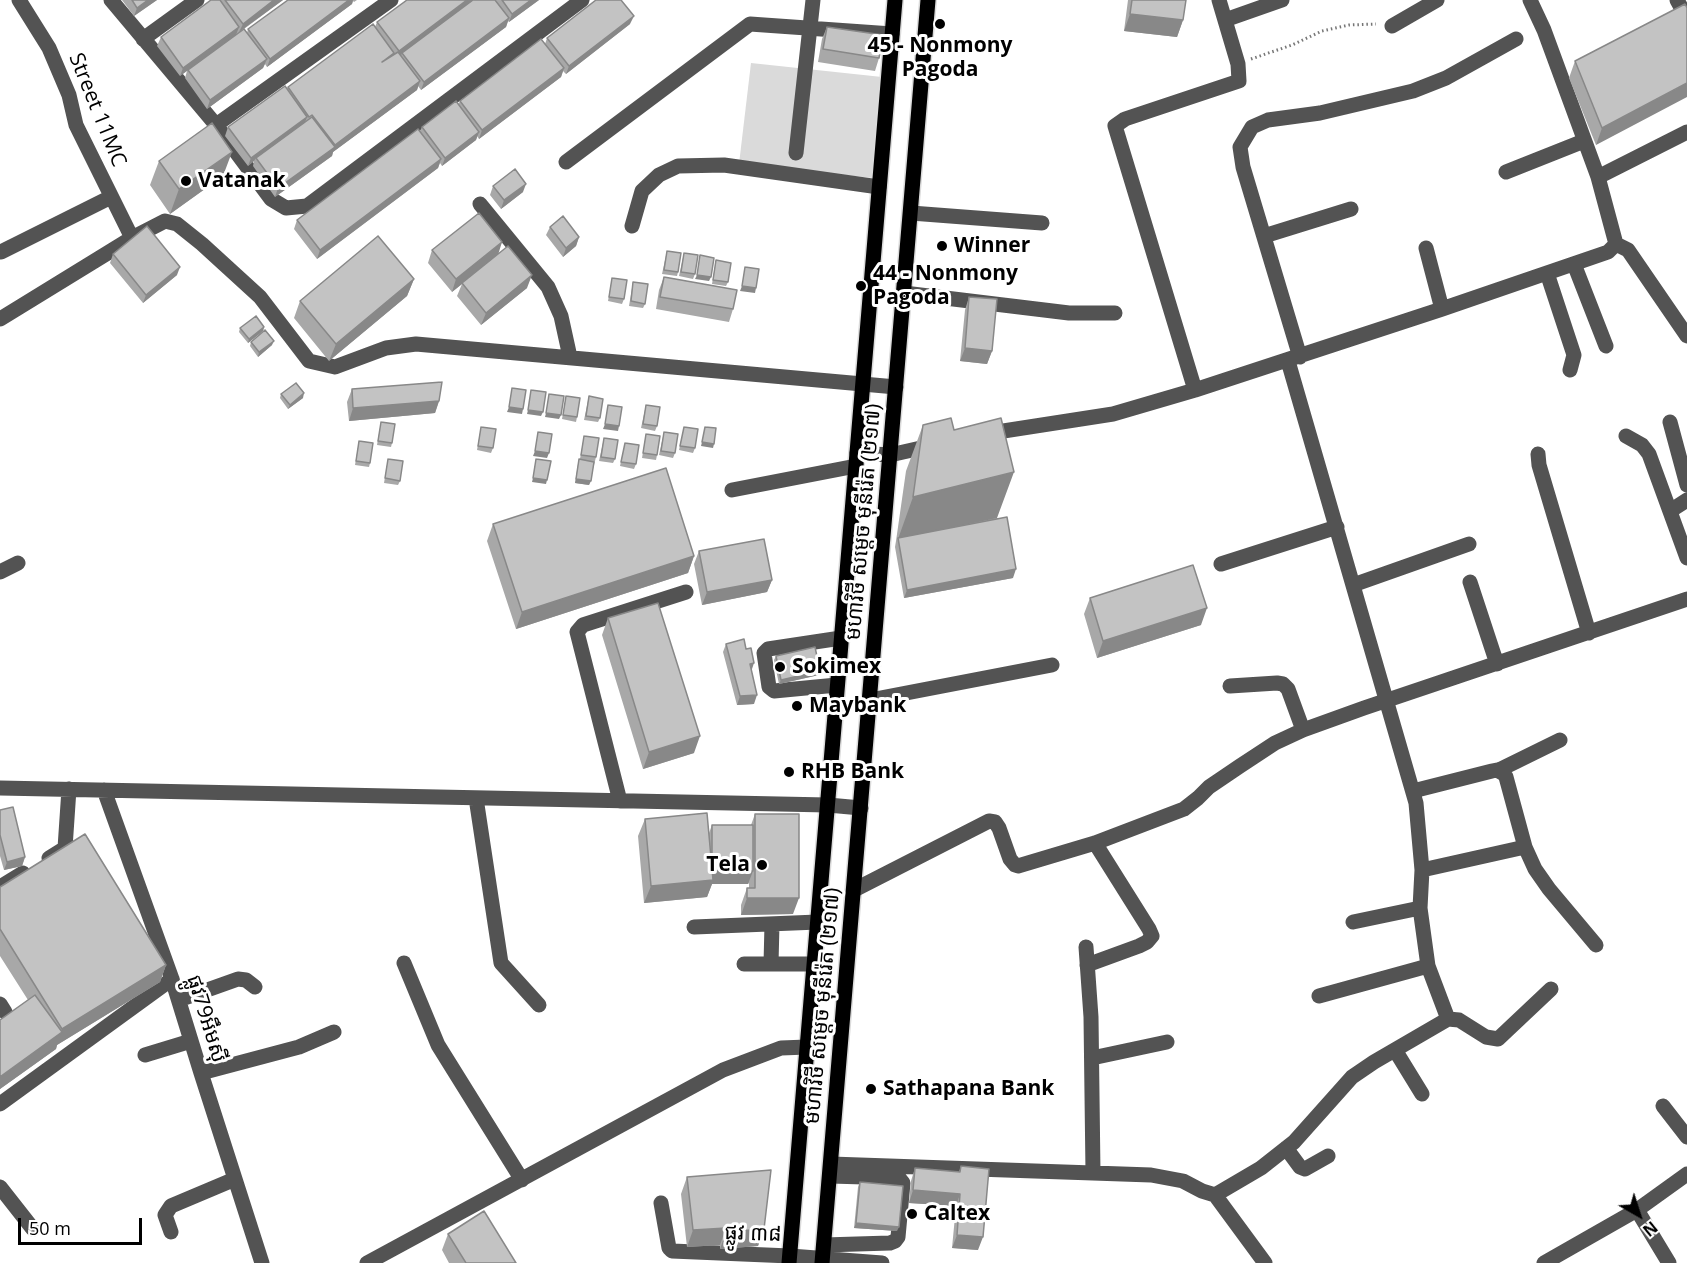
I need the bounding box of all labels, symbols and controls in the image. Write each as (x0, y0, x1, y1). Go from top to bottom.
marker: 45 - Nonmony Pagoda (933, 17, 947, 31)
place label: 45 - Nonmony Pagoda (868, 33, 1012, 83)
street label: Street 11MC (63, 50, 131, 170)
place label: Vatanak (198, 168, 286, 194)
marker: Vatanak (179, 174, 193, 188)
place label: Winner (954, 233, 1030, 259)
marker: Winner (935, 239, 949, 253)
place label: 44 - Nonmony Pagoda (873, 261, 1018, 311)
marker: 44 - Nonmony Pagoda (854, 279, 868, 293)
street label: មហាវិថី សម្តេច មុនីរ៉េត (២១៧) (841, 403, 887, 641)
place label: Sokimex (792, 654, 881, 680)
marker: Sokimex (773, 660, 787, 674)
place label: Maybank (809, 693, 906, 719)
marker: Maybank (790, 699, 804, 713)
place label: RHB Bank (801, 759, 904, 785)
marker: RHB Bank (782, 765, 796, 779)
place label: Tela (706, 852, 750, 878)
marker: Tela (755, 858, 769, 872)
street label: មហាវិថី សម្តេច មុនីរ៉េត (២១៧) (800, 887, 846, 1125)
street label: ផ្លូវ79អឹមស៊ី (181, 972, 231, 1066)
place label: Sathapana Bank (883, 1076, 1054, 1102)
marker: Sathapana Bank (864, 1082, 878, 1096)
north arrow (1609, 1185, 1669, 1245)
place label: Caltex (924, 1201, 990, 1227)
scale bar (21, 1206, 146, 1244)
marker: Caltex (905, 1207, 919, 1221)
text: 50 m (29, 1216, 71, 1240)
text: N (1638, 1216, 1662, 1242)
street label: ផ្លូវ ៣៨ (724, 1220, 782, 1248)

